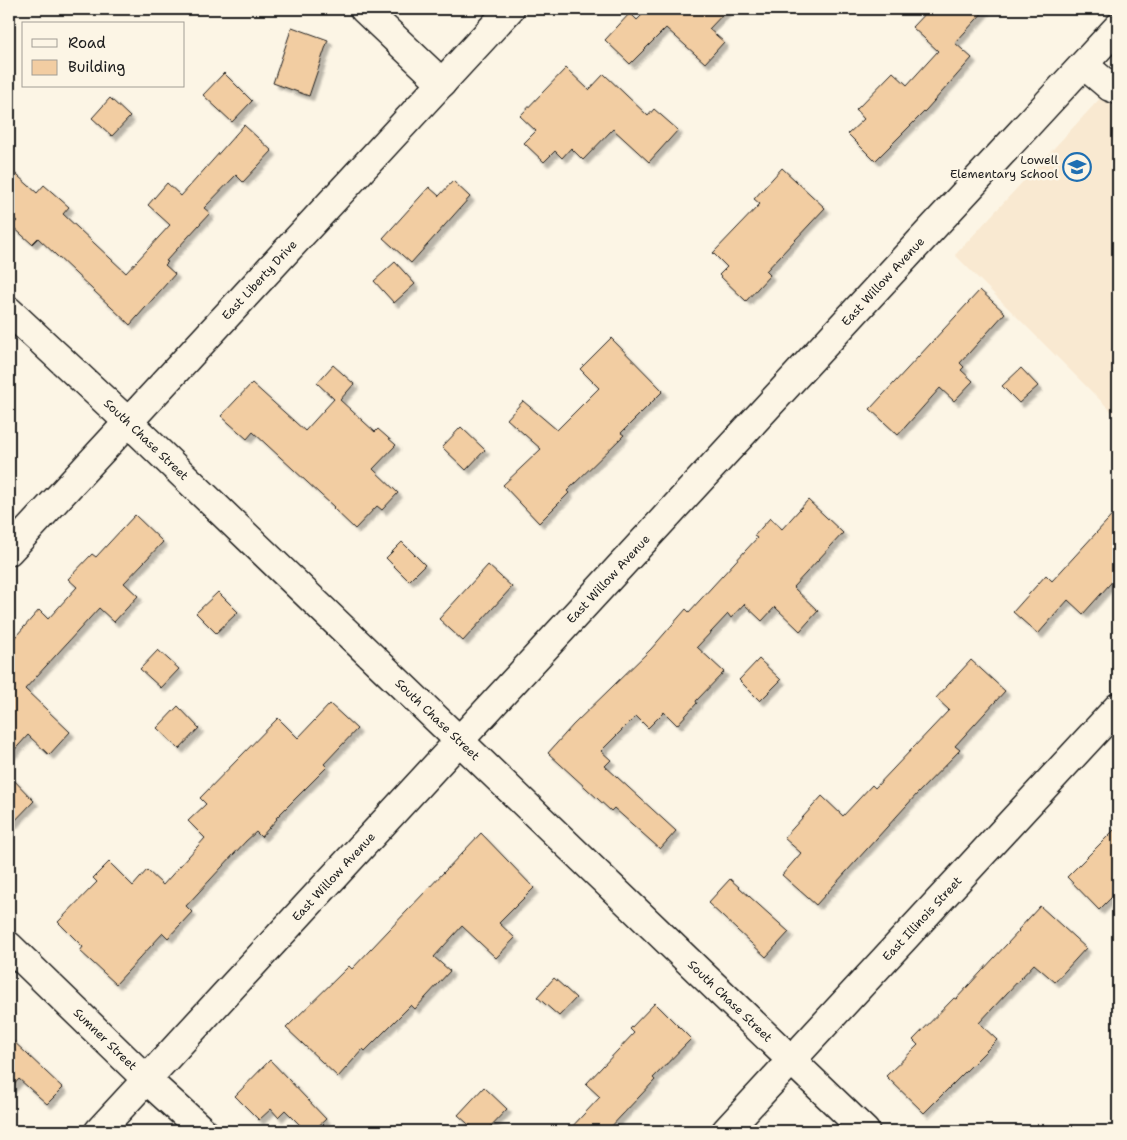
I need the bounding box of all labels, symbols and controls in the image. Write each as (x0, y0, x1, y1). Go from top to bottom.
legend (22, 22, 185, 88)
text: Road (68, 33, 106, 53)
text: Building (68, 57, 125, 77)
place label: Lowell Elementary School (950, 152, 1058, 182)
school or university icon: Lowell Elementary School (1062, 152, 1092, 182)
street label: East Willow Avenue (838, 233, 928, 329)
street label: East Liberty Drive (218, 236, 301, 324)
street label: South Chase Street (100, 395, 192, 484)
street label: East Willow Avenue (563, 531, 654, 627)
street label: South Chase Street (392, 675, 483, 764)
street label: East Willow Avenue (289, 829, 379, 925)
street label: East Illinois Street (879, 873, 965, 965)
street label: South Chase Street (684, 957, 776, 1045)
street label: Sumner Street (70, 1005, 140, 1074)

